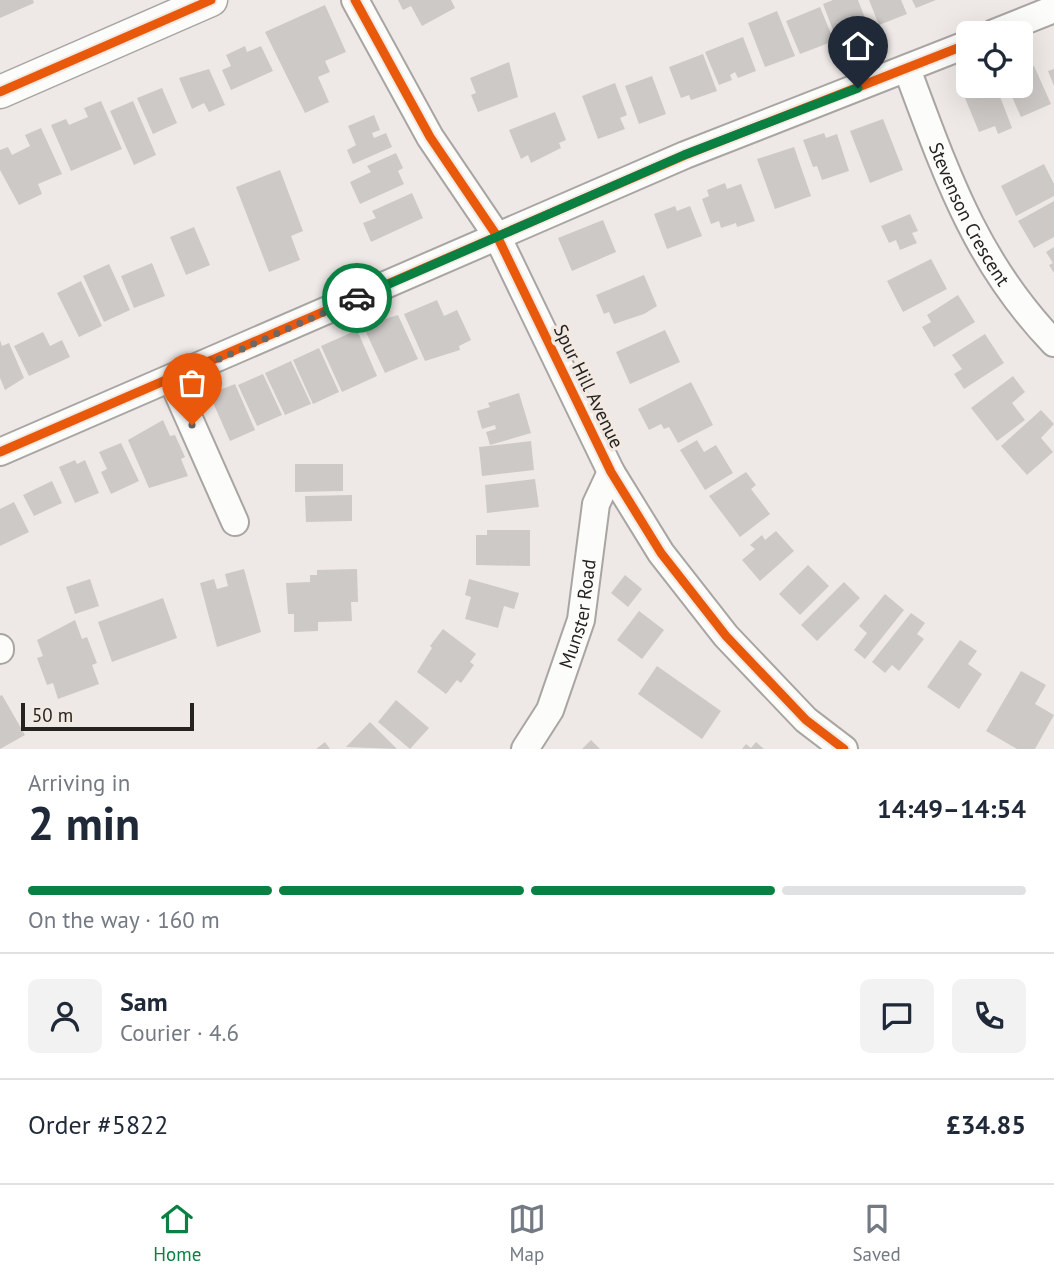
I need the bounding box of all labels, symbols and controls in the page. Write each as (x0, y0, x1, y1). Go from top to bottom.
pin (828, 16, 888, 88)
map controls (956, 21, 1033, 98)
button: locate (956, 21, 1033, 98)
icon: home (839, 27, 877, 65)
street label: Stevenson Crescent (924, 139, 1016, 291)
courier (322, 263, 392, 333)
icon: car (338, 279, 376, 317)
street label: Spur Hill Avenue (549, 320, 629, 452)
pin (162, 353, 222, 425)
icon: bag (173, 364, 211, 402)
street label: Munster Road (553, 558, 601, 671)
scale bar (21, 700, 194, 732)
text: 50 m (32, 703, 73, 727)
text: Arriving in (28, 768, 130, 797)
text: 14:49–14:54 (877, 792, 1026, 825)
text: 2 min (28, 793, 140, 853)
text: On the way · 160 m (28, 905, 220, 934)
button: person (28, 979, 102, 1053)
button: chat (860, 979, 934, 1053)
button: phone (952, 979, 1026, 1053)
text: Sam (120, 985, 168, 1018)
text: Courier · 4.6 (120, 1018, 239, 1047)
text: Order #5822 (28, 1108, 168, 1141)
text: £34.85 (946, 1108, 1026, 1141)
tab: Home (153, 1200, 201, 1266)
tab: Map (508, 1200, 546, 1266)
tab: Saved (852, 1200, 901, 1266)

